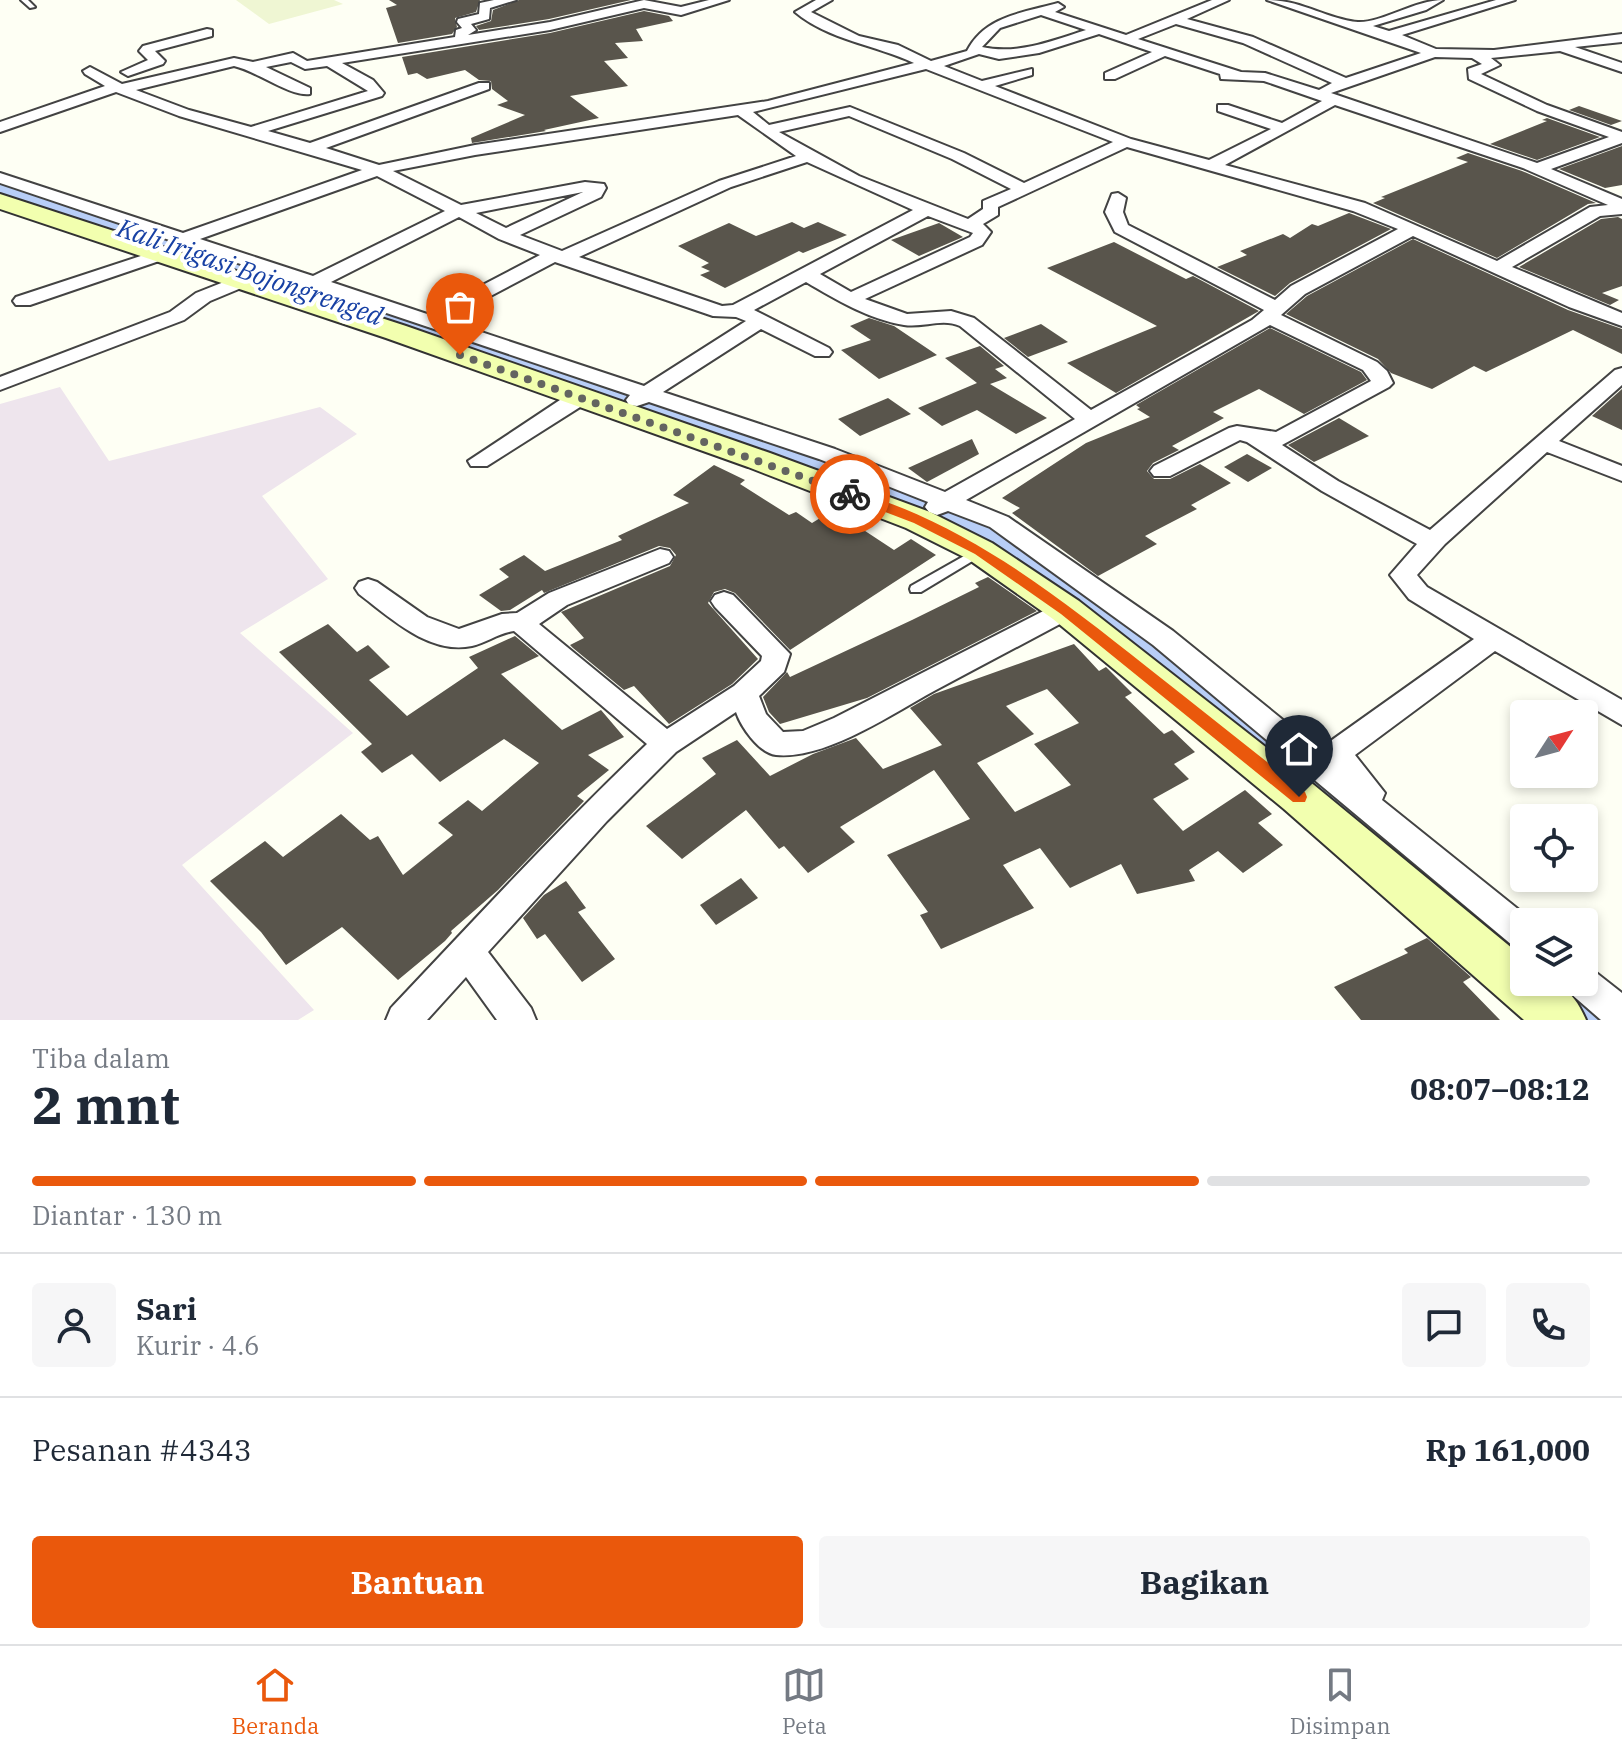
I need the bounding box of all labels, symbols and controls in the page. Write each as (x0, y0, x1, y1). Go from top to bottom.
water label: Kali Irigasi Bojongrenged (112, 209, 388, 333)
pin (426, 273, 494, 355)
icon: bag (438, 285, 482, 329)
courier (810, 454, 890, 534)
icon: bike (828, 472, 872, 516)
north arrow (1510, 700, 1598, 788)
map controls (1510, 700, 1598, 996)
pin (1265, 715, 1333, 797)
icon: home (1277, 727, 1321, 771)
button: locate (1510, 804, 1598, 892)
button: layers (1510, 908, 1598, 996)
text: Tiba dalam (32, 1041, 170, 1075)
text: 08:07–08:12 (1410, 1069, 1590, 1108)
text: 2 mnt (32, 1071, 180, 1138)
text: Diantar · 130 m (32, 1198, 222, 1232)
button: person (32, 1283, 116, 1367)
button: chat (1402, 1283, 1486, 1367)
button: phone (1506, 1283, 1590, 1367)
text: Sari (136, 1289, 197, 1328)
text: Kurir · 4.6 (136, 1328, 260, 1362)
text: Pesanan #4343 (32, 1430, 252, 1469)
text: Rp 161,000 (1426, 1430, 1590, 1469)
button: Bantuan (32, 1536, 803, 1628)
button: Bagikan (819, 1536, 1590, 1628)
tab: Beranda (231, 1663, 319, 1740)
tab: Peta (782, 1663, 827, 1740)
tab: Disimpan (1290, 1663, 1391, 1740)

